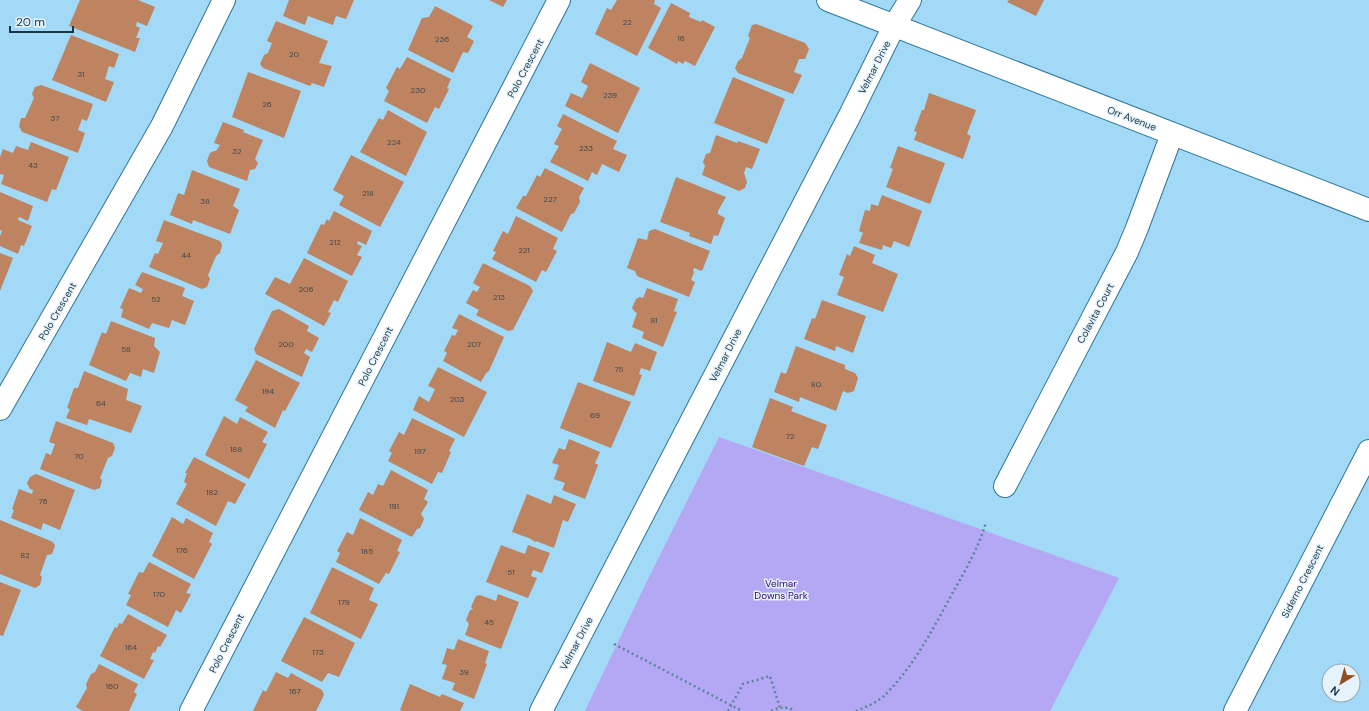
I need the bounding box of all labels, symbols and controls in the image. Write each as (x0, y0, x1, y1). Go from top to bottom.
scale bar (10, 8, 73, 34)
text: 20 m (16, 14, 45, 30)
house number: 22 (622, 17, 632, 27)
house number: 16 (677, 33, 685, 43)
house number: 236 (435, 34, 449, 44)
street label: Polo Crescent (505, 37, 546, 100)
street label: Velmar Drive (855, 38, 894, 96)
house number: 20 (289, 49, 300, 59)
house number: 31 (77, 69, 85, 79)
house number: 230 (411, 85, 426, 95)
house number: 239 (603, 90, 617, 100)
house number: 26 (262, 99, 272, 109)
street label: Orr Avenue (1105, 103, 1159, 134)
house number: 37 (51, 113, 59, 123)
house number: 224 (387, 137, 401, 147)
house number: 233 (579, 143, 593, 153)
house number: 32 (232, 146, 242, 156)
house number: 43 (28, 160, 38, 170)
house number: 218 (362, 188, 374, 198)
house number: 227 (543, 194, 557, 204)
house number: 38 (200, 196, 210, 206)
house number: 212 (329, 237, 341, 247)
house number: 221 (518, 245, 530, 255)
house number: 44 (181, 250, 191, 260)
street label: Polo Crescent (36, 280, 79, 343)
street label: Colavita Court (1074, 281, 1117, 346)
house number: 206 (298, 284, 314, 294)
house number: 213 (493, 292, 505, 302)
house number: 52 (151, 294, 161, 304)
house number: 81 (650, 315, 658, 325)
street label: Polo Crescent (355, 324, 396, 388)
street label: Velmar Drive (706, 326, 745, 384)
house number: 200 (278, 339, 294, 349)
house number: 207 (467, 339, 481, 349)
house number: 58 (121, 344, 131, 354)
house number: 75 (615, 364, 624, 374)
house number: 80 (811, 379, 822, 389)
house number: 194 (262, 386, 274, 396)
house number: 203 (450, 394, 465, 404)
house number: 64 (96, 398, 106, 408)
house number: 69 (590, 410, 600, 420)
house number: 72 (786, 431, 795, 441)
house number: 188 (230, 444, 242, 454)
house number: 197 (414, 446, 426, 456)
house number: 70 (74, 451, 84, 461)
house number: 182 (206, 487, 218, 497)
house number: 76 (38, 496, 48, 506)
house number: 191 (389, 501, 399, 511)
street label: Siderno Crescent (1278, 542, 1327, 620)
house number: 176 (176, 545, 188, 555)
house number: 185 (361, 546, 373, 556)
house number: 82 (20, 550, 30, 560)
house number: 51 (507, 567, 515, 577)
park label: Velmar Downs Park (754, 577, 808, 602)
house number: 170 (153, 589, 166, 599)
house number: 179 (338, 597, 350, 607)
street label: Polo Crescent (206, 611, 247, 675)
street label: Velmar Drive (557, 614, 596, 672)
house number: 45 (484, 617, 494, 627)
house number: 164 (125, 642, 137, 652)
house number: 173 (312, 647, 324, 657)
north arrow (1321, 663, 1361, 703)
house number: 39 (459, 667, 469, 677)
house number: 160 (106, 681, 119, 691)
text: N (1328, 683, 1342, 699)
house number: 167 (289, 686, 301, 696)

